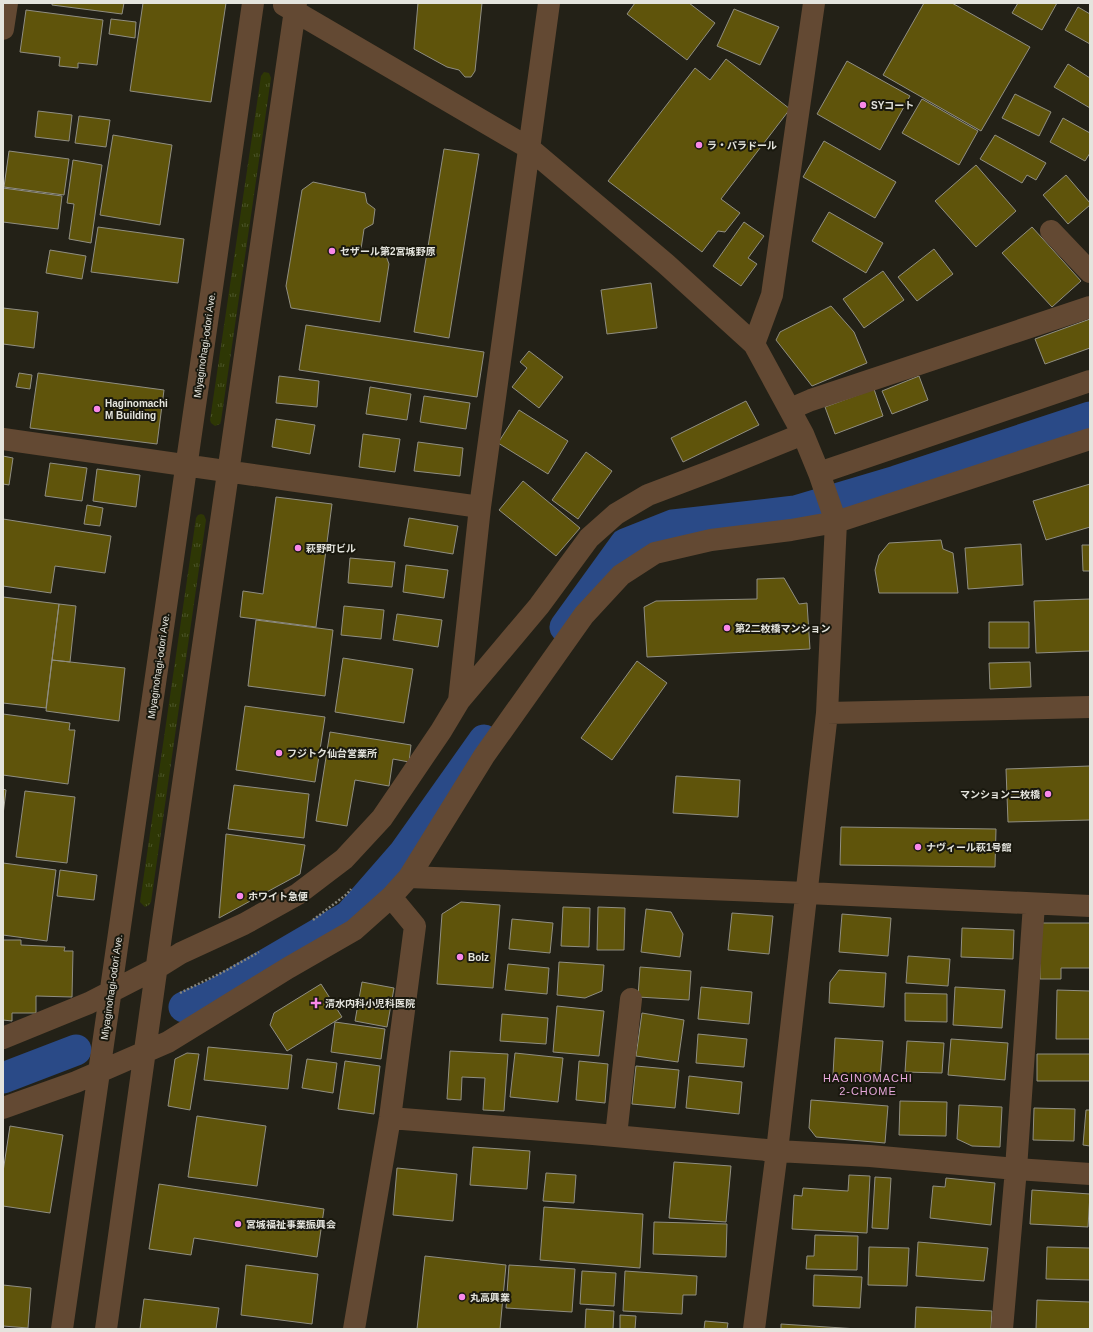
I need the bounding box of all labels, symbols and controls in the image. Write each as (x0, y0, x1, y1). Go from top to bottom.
marker: SYコート (858, 100, 868, 110)
place label: SYコート (871, 100, 914, 111)
marker: ラ・パラドール (694, 140, 704, 150)
place label: ラ・パラドール (707, 140, 777, 151)
marker: セザール第2宮城野原 (327, 246, 337, 256)
place label: セザール第2宮城野原 (340, 246, 436, 257)
street label: Miyaginohagi-odori Ave. (192, 292, 217, 399)
place label: Haginomachi M Building (105, 398, 168, 421)
marker: Haginomachi M Building (92, 404, 102, 414)
marker: 萩野町ビル (293, 543, 303, 553)
place label: 萩野町ビル (306, 543, 356, 554)
street label: Miyaginohagi-odori Ave. (146, 613, 171, 720)
marker: 第2二枚橋マンション (722, 623, 732, 633)
place label: 第2二枚橋マンション (735, 623, 831, 634)
marker: フジトク仙台営業所 (274, 748, 284, 758)
place label: フジトク仙台営業所 (287, 748, 377, 759)
place label: マンション二枚橋 (960, 789, 1040, 800)
marker: マンション二枚橋 (1043, 789, 1053, 799)
marker: ナヴィール萩1号館 (913, 842, 923, 852)
place label: ナヴィール萩1号館 (926, 842, 1012, 853)
marker: ホワイト急便 (235, 891, 245, 901)
place label: ホワイト急便 (248, 891, 308, 902)
street label: Miyaginohagi-odori Ave. (99, 934, 124, 1041)
marker: Bolz (455, 952, 465, 962)
place label: Bolz (468, 952, 489, 963)
marker: 清水内科小児科医院 (310, 997, 322, 1009)
place label: 清水内科小児科医院 (325, 998, 415, 1009)
district label: HAGINOMACHI 2-CHOME (823, 1072, 913, 1097)
marker: 宮城福祉事業振興会 (233, 1219, 243, 1229)
place label: 宮城福祉事業振興会 (246, 1219, 336, 1230)
marker: 丸高興業 (457, 1292, 467, 1302)
place label: 丸高興業 (470, 1292, 510, 1303)

